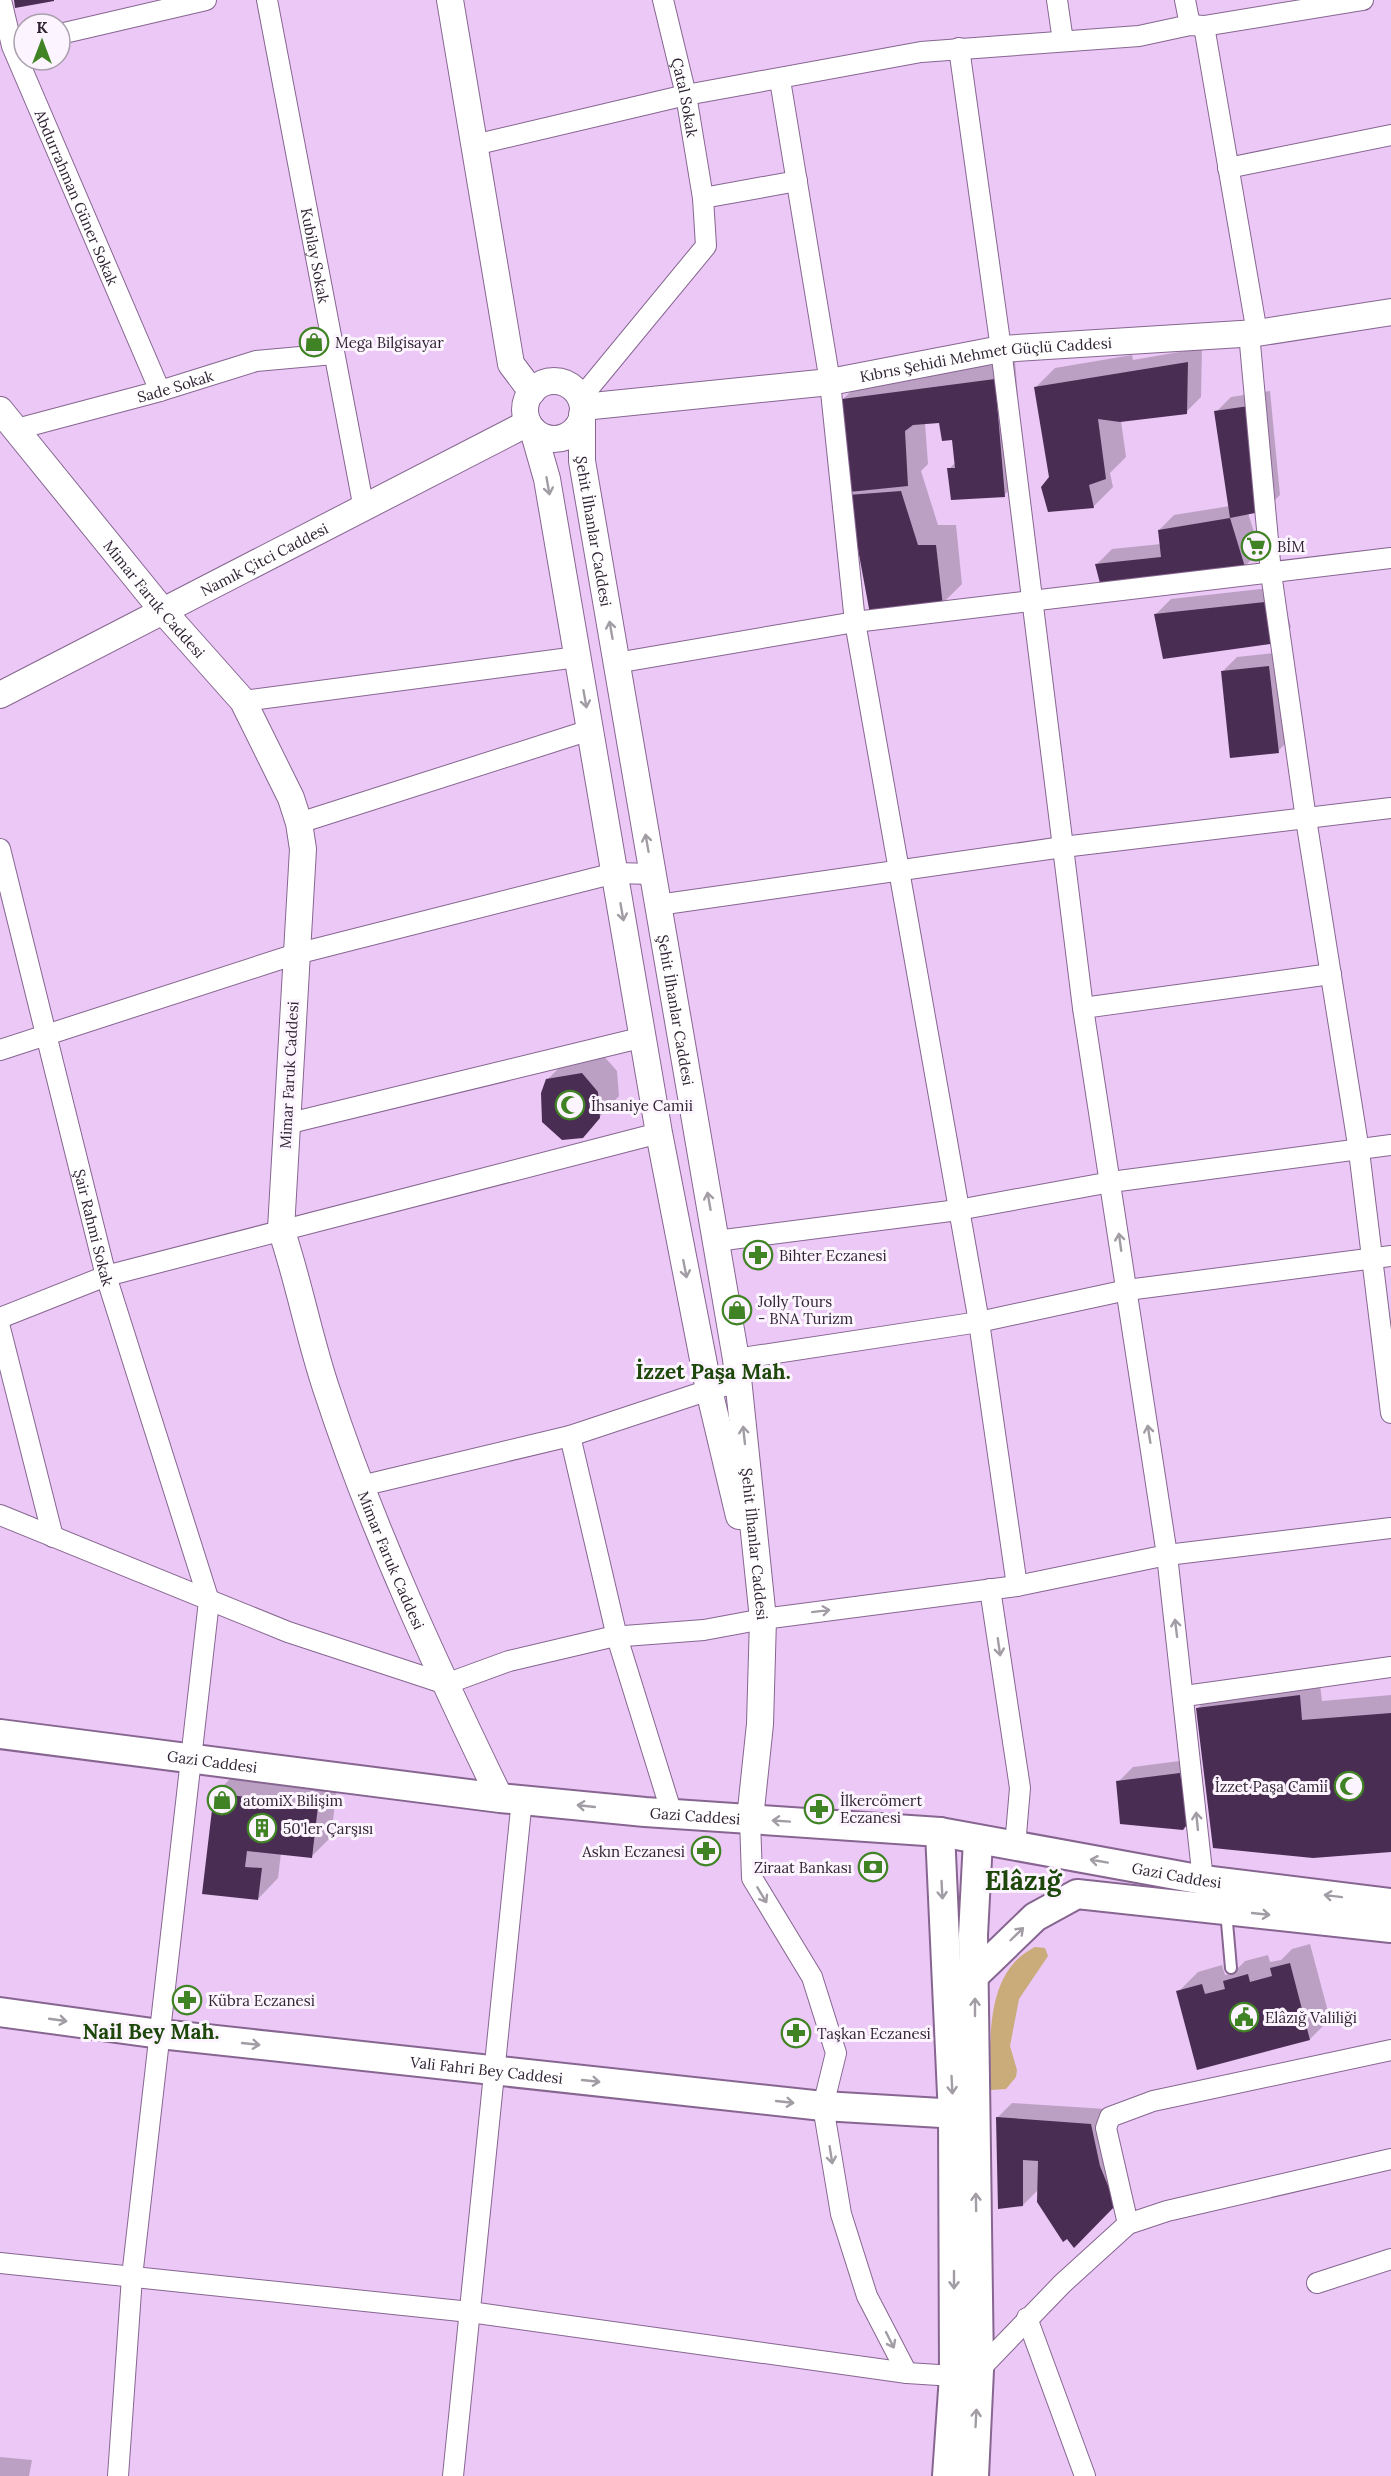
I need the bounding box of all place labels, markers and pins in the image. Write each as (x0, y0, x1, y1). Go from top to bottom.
shop icon: Mega Bilgisayar (298, 326, 330, 358)
place label: Mega Bilgisayar (335, 333, 444, 352)
supermarket icon: BİM (1240, 530, 1272, 562)
place label: BİM (1277, 537, 1305, 556)
mosque icon: İhsaniye Camii (554, 1089, 586, 1121)
place label: İhsaniye Camii (591, 1096, 693, 1115)
pharmacy icon: Bihter Eczanesi (742, 1239, 774, 1271)
place label: Bihter Eczanesi (779, 1246, 887, 1265)
place label: Jolly Tours - BNA Turizm (757, 1292, 853, 1328)
shop icon: Jolly Tours - BNA Turizm (721, 1294, 753, 1326)
mosque icon: İzzet Paşa Camii (1333, 1770, 1365, 1802)
place label: İzzet Paşa Camii (1215, 1777, 1328, 1796)
shop icon: atomiX Bilişim (206, 1784, 238, 1816)
place label: atomiX Bilişim (243, 1791, 343, 1810)
place label: İlkercömert Eczanesi (840, 1791, 922, 1827)
pharmacy icon: İlkercömert Eczanesi (803, 1793, 835, 1825)
building icon: 50'ler Çarşısı (246, 1812, 278, 1844)
place label: 50'ler Çarşısı (283, 1819, 373, 1838)
pharmacy icon: Askın Eczanesi (690, 1835, 722, 1867)
place label: Askın Eczanesi (581, 1842, 685, 1861)
bank icon: Ziraat Bankası (857, 1851, 889, 1883)
place label: Ziraat Bankası (754, 1858, 852, 1877)
pharmacy icon: Kübra Eczanesi (171, 1984, 203, 2016)
place label: Kübra Eczanesi (208, 1991, 315, 2010)
public building icon: Elâzığ Valiliği (1228, 2001, 1260, 2033)
place label: Elâzığ Valiliği (1265, 2008, 1357, 2027)
pharmacy icon: Taşkan Eczanesi (780, 2017, 812, 2049)
place label: Taşkan Eczanesi (817, 2024, 931, 2043)

